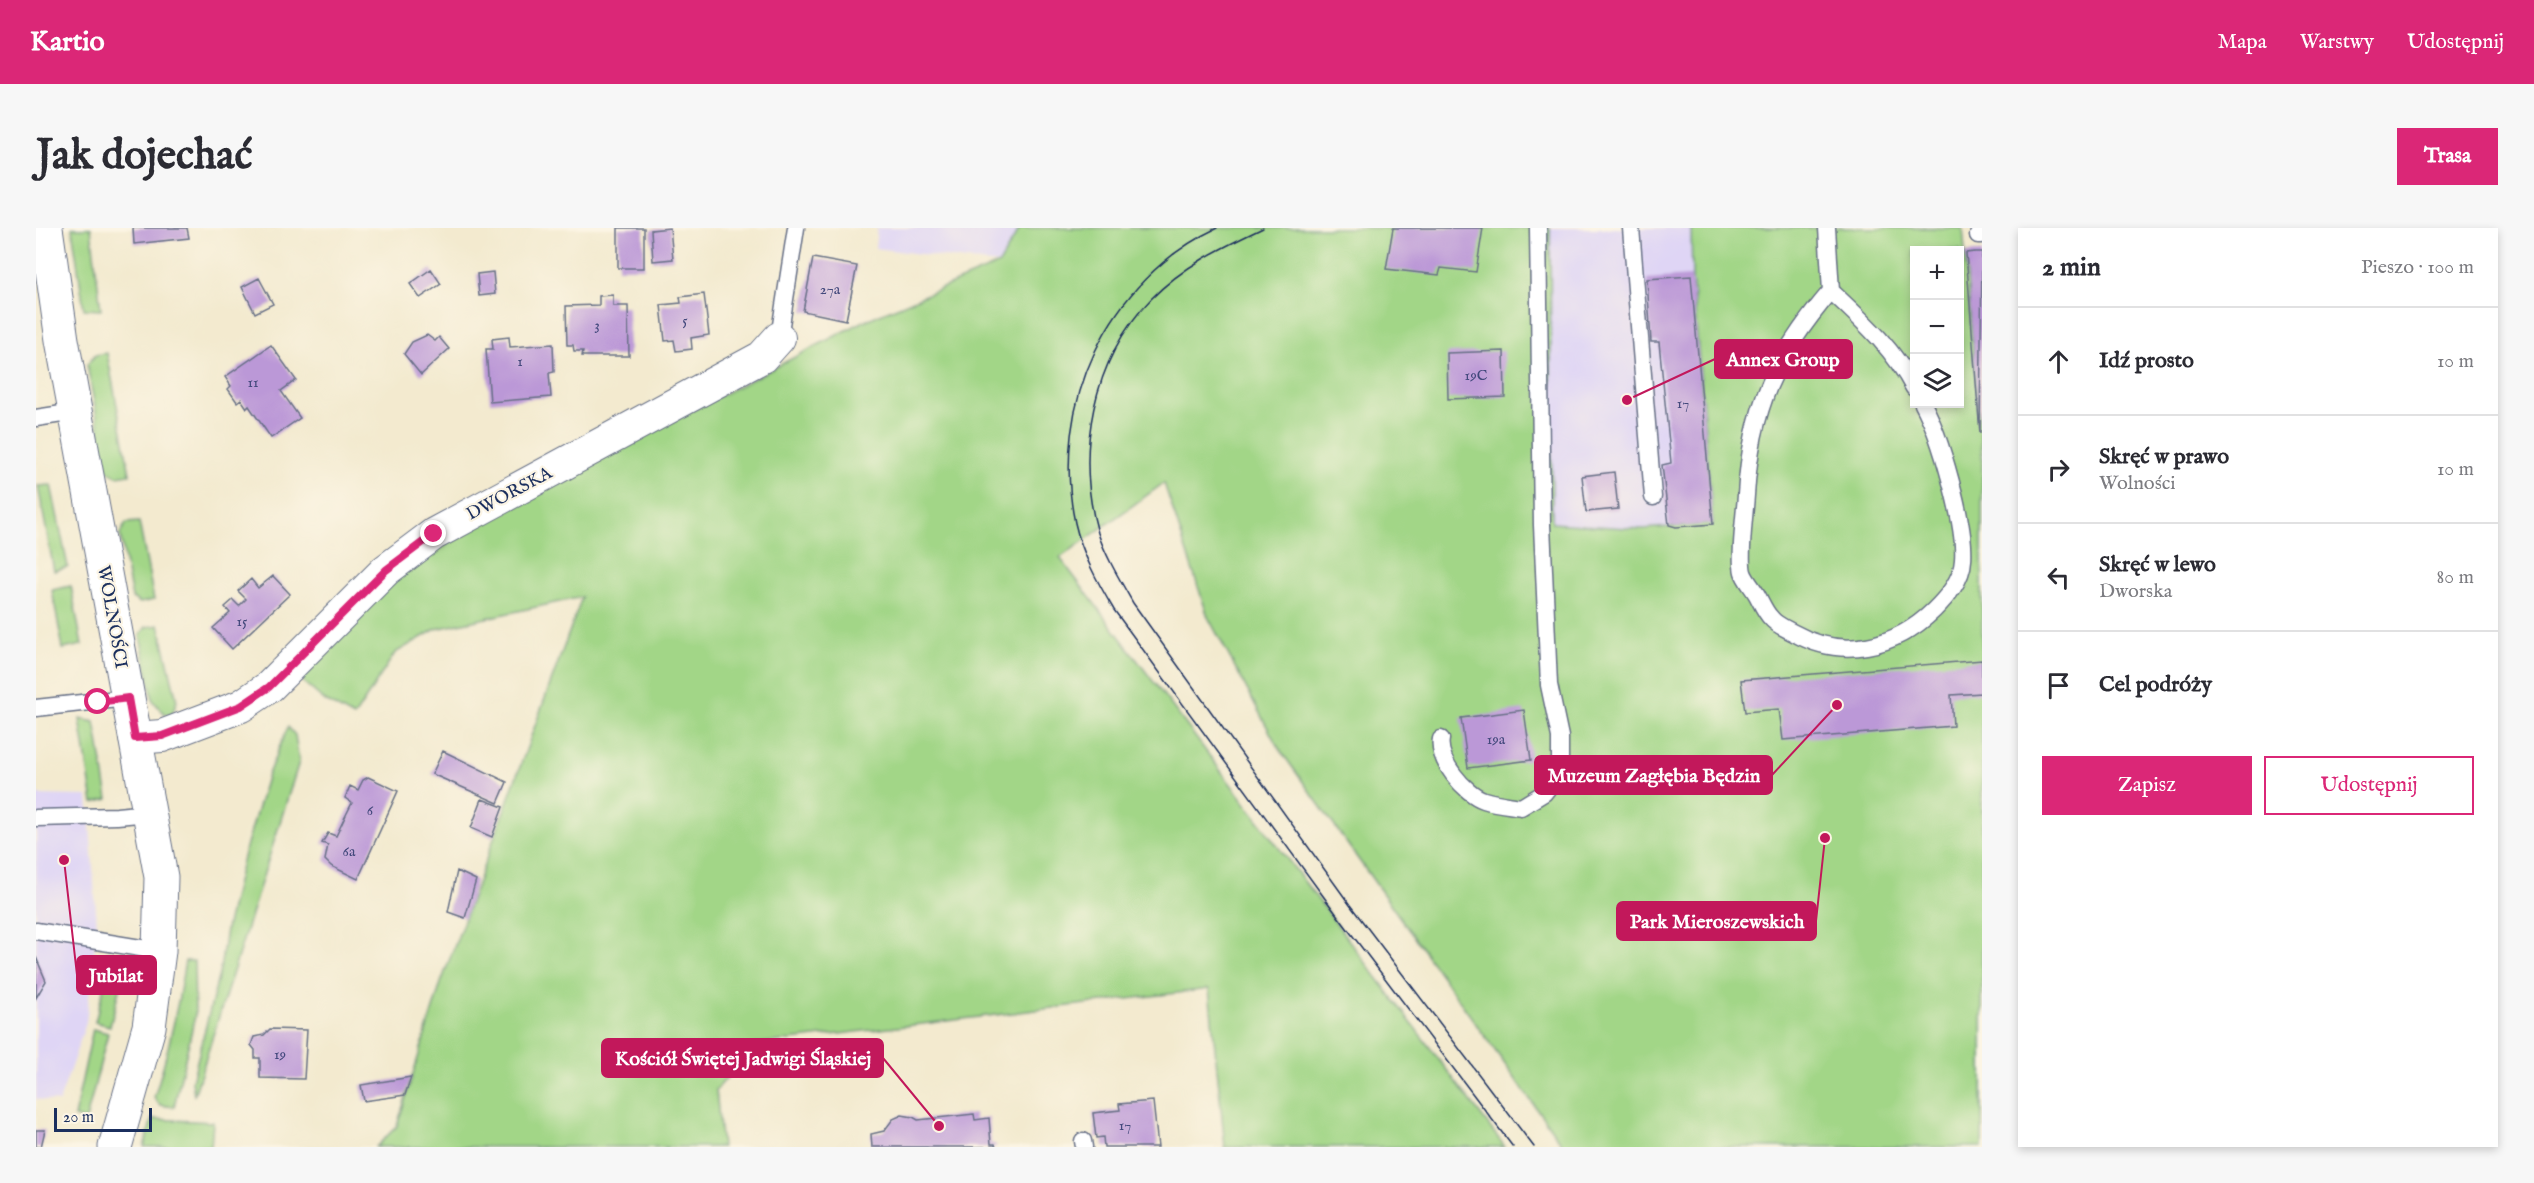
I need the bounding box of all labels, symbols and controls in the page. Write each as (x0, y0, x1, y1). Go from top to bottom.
text: Kartio (30, 25, 105, 60)
text: Mapa (2217, 29, 2267, 56)
text: Warstwy (2300, 29, 2374, 56)
text: Udostępnij (2407, 29, 2504, 56)
button: Trasa (2397, 128, 2498, 185)
text: Jak dojechać (36, 130, 253, 183)
map controls (1910, 246, 1964, 408)
button: + (1910, 246, 1964, 300)
text: 2 min (2042, 251, 2101, 284)
text: Pieszo · 100 m (2361, 255, 2474, 280)
house number: 27a (820, 280, 841, 299)
button: − (1910, 300, 1964, 354)
house number: 5 (682, 311, 688, 330)
house number: 3 (594, 316, 600, 335)
callout: Annex Group (1715, 340, 1852, 378)
icon: ahead (2042, 345, 2075, 378)
text: Idź prosto (2099, 347, 2194, 375)
text: Annex Group (1725, 348, 1840, 373)
text: 10 m (2437, 349, 2474, 374)
house number: 1 (517, 352, 523, 371)
button: layers (1910, 354, 1964, 408)
house number: 19C (1465, 366, 1488, 385)
house number: 11 (247, 373, 259, 392)
house number: 17 (1677, 394, 1689, 413)
text: Skręć w prawo (2099, 443, 2229, 471)
icon: right (2042, 453, 2075, 486)
text: 10 m (2437, 457, 2474, 482)
street label: DWORSKA (463, 462, 557, 527)
text: Wolności (2099, 471, 2176, 496)
route end (420, 520, 446, 546)
text: Skręć w lewo (2099, 551, 2216, 579)
icon: left (2042, 561, 2075, 594)
street label: WOLNOŚCI (91, 563, 134, 671)
text: 80 m (2437, 565, 2474, 590)
text: Dworska (2099, 579, 2173, 604)
house number: 15 (236, 612, 248, 631)
icon: arrive (2042, 669, 2075, 702)
text: Cel podróży (2099, 671, 2212, 699)
route start (84, 688, 110, 714)
house number: 19a (1487, 730, 1506, 749)
callout: Muzeum Zagłębia Będzin (1535, 756, 1772, 794)
button: Zapisz (2042, 756, 2252, 815)
button: Udostępnij (2264, 756, 2474, 815)
text: Muzeum Zagłębia Będzin (1548, 764, 1761, 789)
house number: 6 (367, 801, 374, 820)
house number: 6a (343, 842, 356, 861)
callout: Park Mieroszewskich (1617, 902, 1816, 940)
text: Park Mieroszewskich (1630, 910, 1805, 935)
callout: Jubilat (77, 956, 156, 994)
text: Jubilat (86, 964, 144, 989)
callout: Kościół Świętej Jadwigi Śląskiej (602, 1039, 883, 1077)
house number: 19 (274, 1045, 286, 1064)
text: Kościół Świętej Jadwigi Śląskiej (615, 1047, 871, 1072)
scale bar (54, 1105, 152, 1132)
text: 20 m (63, 1108, 94, 1128)
house number: 17 (1119, 1116, 1131, 1135)

